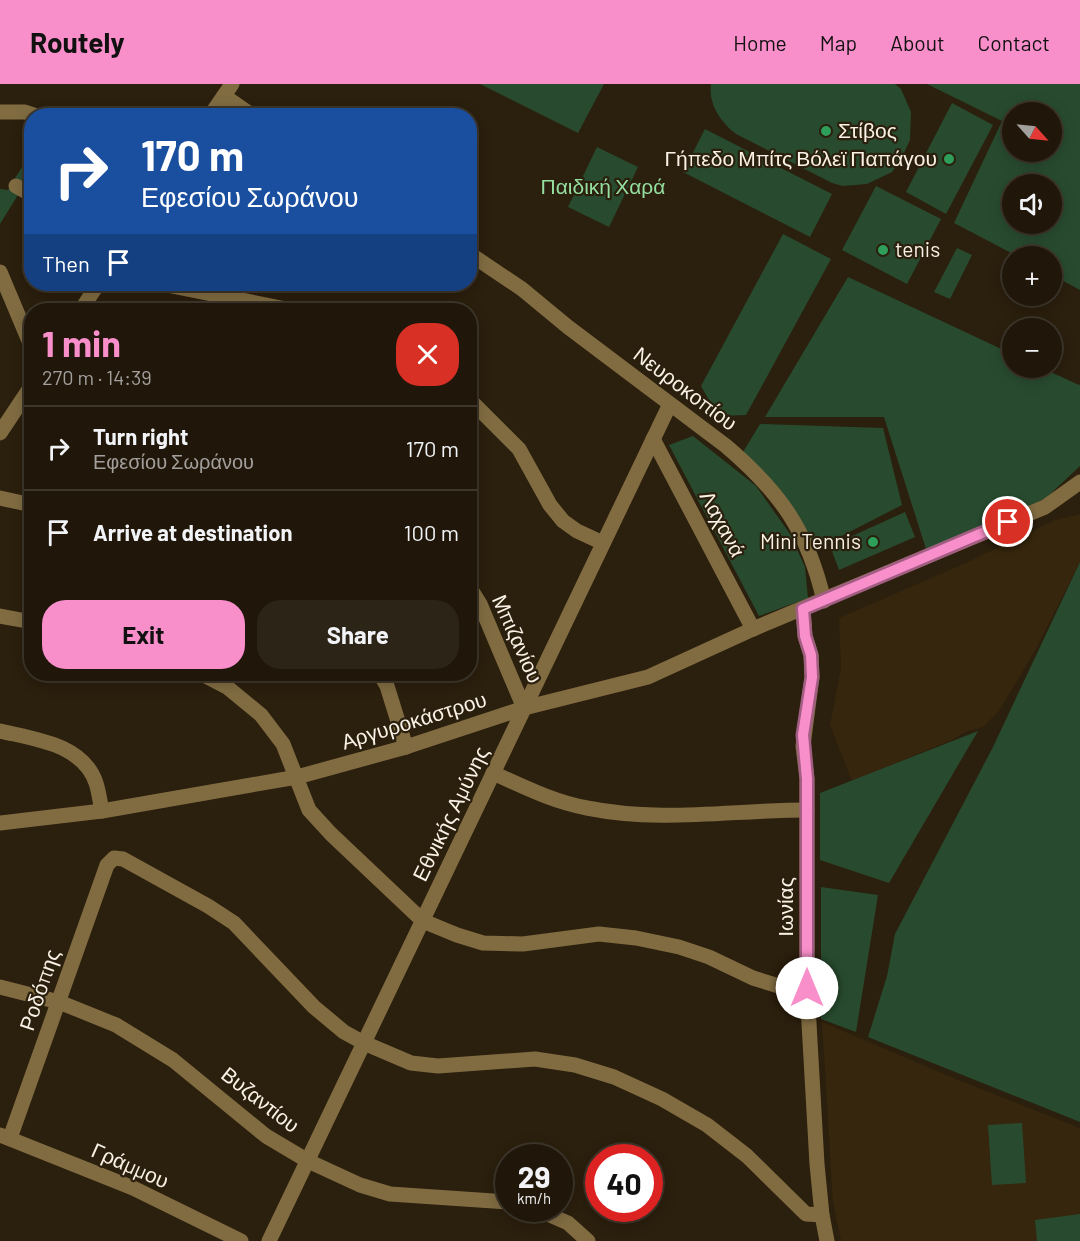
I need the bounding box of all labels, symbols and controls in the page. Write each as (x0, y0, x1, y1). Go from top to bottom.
text: Routely (30, 25, 125, 59)
text: Home (733, 30, 787, 55)
text: Map (820, 30, 857, 55)
text: About (890, 30, 945, 55)
text: Contact (978, 30, 1050, 55)
north arrow (1002, 102, 1062, 162)
map controls (1002, 102, 1062, 378)
place label: Στίβος (838, 117, 897, 142)
marker: Στίβος (819, 124, 833, 138)
text: 170 m (141, 129, 244, 179)
icon: right (42, 132, 120, 210)
place label: Γήπεδο Μπίτς Βόλεϊ Παπάγου (665, 145, 937, 170)
marker: Γήπεδο Μπίτς Βόλεϊ Παπάγου (942, 152, 956, 166)
park label: Παιδική Χαρά (541, 173, 665, 198)
button: sound (1002, 174, 1062, 234)
text: Εφεσίου Σωράνου (141, 180, 358, 212)
place label: tenis (895, 236, 940, 261)
marker: tenis (876, 243, 890, 257)
icon: arrive (102, 246, 135, 279)
button: + (1002, 246, 1062, 306)
text: Then (42, 250, 90, 276)
button: − (1002, 318, 1062, 378)
text: 1 min (42, 321, 121, 364)
button: close (396, 323, 459, 386)
street label: Νευροκοπίου (629, 341, 743, 435)
text: 270 m · 14:39 (42, 365, 152, 389)
text: Turn right (93, 423, 188, 449)
icon: right (42, 432, 75, 465)
text: 170 m (406, 435, 459, 461)
text: Εφεσίου Σωράνου (93, 449, 254, 473)
street label: Λαχανά (696, 486, 751, 561)
pin (982, 496, 1033, 547)
icon: arrive (991, 505, 1024, 538)
icon: arrive (42, 516, 75, 549)
text: Arrive at destination (93, 519, 292, 545)
text: 100 m (404, 519, 459, 545)
place label: Mini Tennis (760, 528, 861, 553)
marker: Mini Tennis (866, 535, 880, 549)
street label: Μπιζανίου (488, 590, 549, 686)
button: Exit (42, 600, 245, 669)
button: Share (257, 600, 459, 669)
street label: Αργυροκάστρου (338, 686, 489, 753)
street label: Εθνικής Αμύνης (406, 742, 493, 885)
street label: Ιωνίας (772, 877, 797, 937)
street label: Ροδόπης (13, 946, 64, 1033)
position arrow (775, 956, 839, 1020)
street label: Βυζαντίου (217, 1061, 305, 1137)
street label: Γράμμου (88, 1137, 173, 1193)
speed limit sign: 40 (585, 1144, 663, 1222)
text: 29 (518, 1158, 550, 1194)
text: km/h (517, 1189, 551, 1207)

